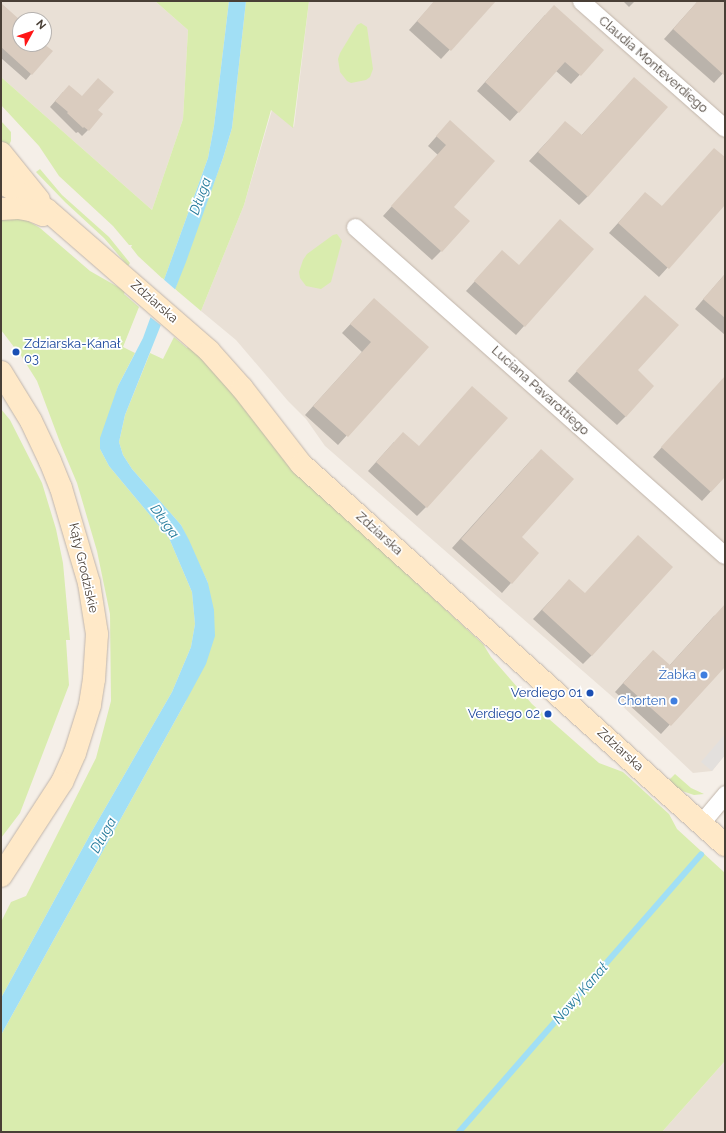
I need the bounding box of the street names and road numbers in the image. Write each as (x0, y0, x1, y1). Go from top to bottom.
street label: Claudia Monteverdiego (595, 13, 711, 117)
street label: Zdziarska (127, 277, 181, 327)
street label: Luciana Pavarottiego (488, 343, 592, 439)
street label: Zdziarska (353, 509, 405, 559)
street label: Kąty Grodziskie (65, 521, 101, 615)
street label: Zdziarska (594, 725, 646, 775)

